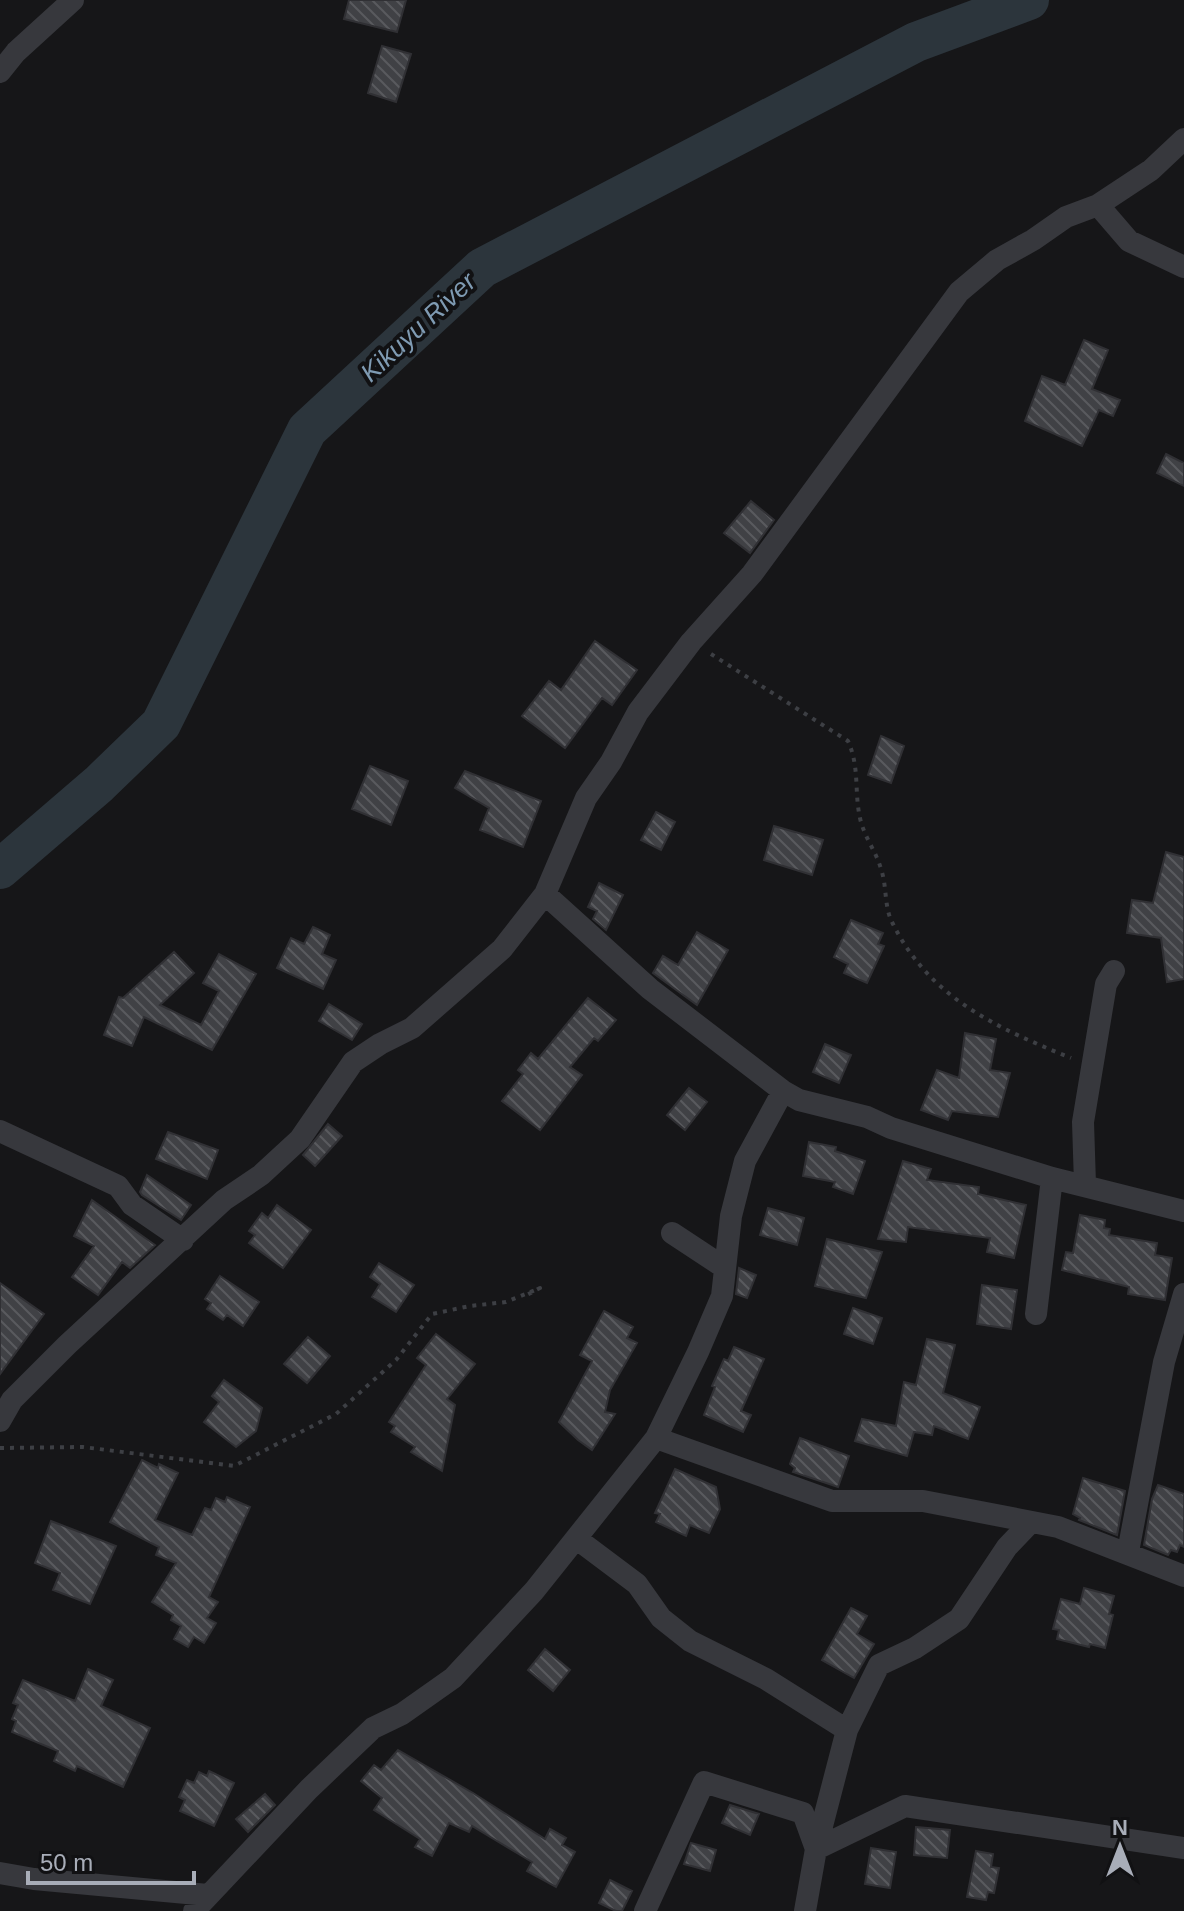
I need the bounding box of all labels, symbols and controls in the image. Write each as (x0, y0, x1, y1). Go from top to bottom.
water label: Kikuyu River (354, 265, 483, 388)
north arrow (1080, 1807, 1160, 1887)
text: N (1112, 1815, 1128, 1840)
scale bar (28, 1835, 194, 1885)
text: 50 m (40, 1849, 93, 1876)

